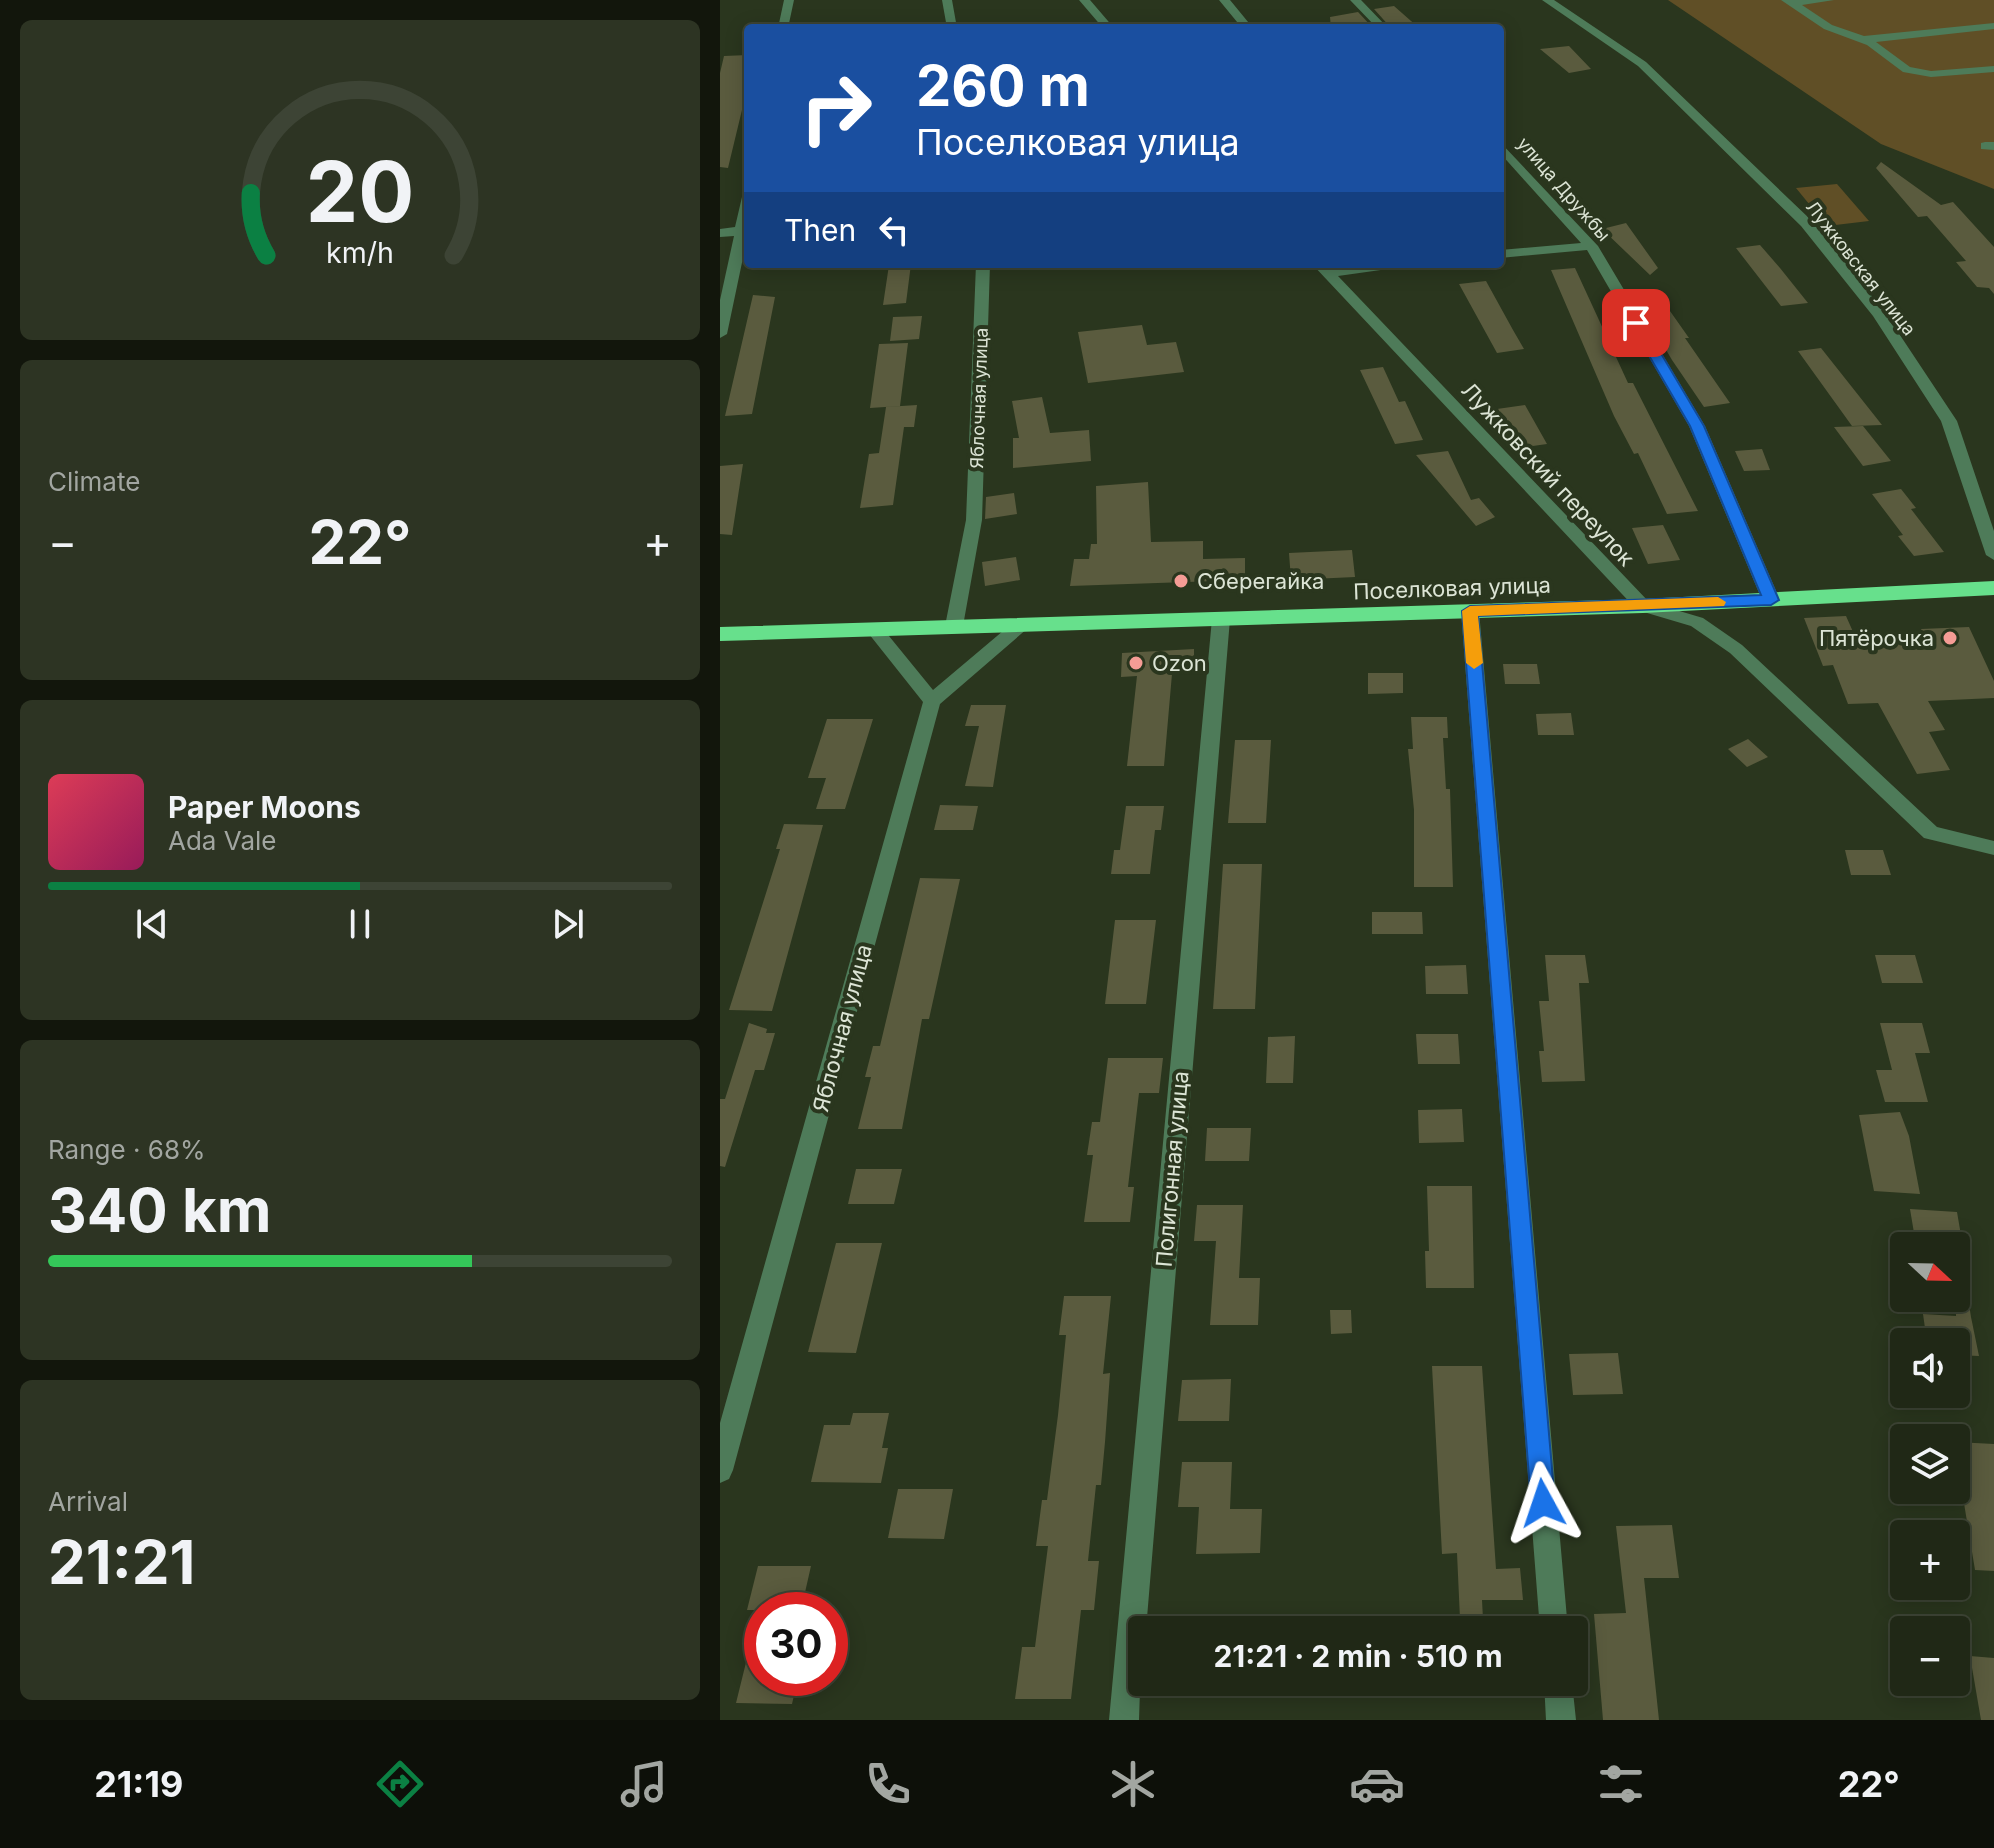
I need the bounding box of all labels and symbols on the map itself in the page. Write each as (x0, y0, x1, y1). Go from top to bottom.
street label: улица Дружбы (1513, 133, 1615, 245)
street label: Лужковская улица (1802, 197, 1920, 339)
pin (1602, 289, 1670, 357)
street label: Яблочная улица (966, 327, 992, 469)
street label: Лужковский переулок (1456, 377, 1640, 571)
place label: Сберегайка (1197, 568, 1324, 594)
marker: Сберегайка (1172, 572, 1190, 590)
street label: Поселковая улица (1353, 572, 1551, 604)
place label: Пятёрочка (1819, 625, 1934, 651)
marker: Пятёрочка (1941, 629, 1959, 647)
place label: Ozon (1152, 650, 1207, 676)
marker: Ozon (1127, 654, 1145, 672)
street label: Яблочная улица (807, 941, 877, 1115)
street label: Полигонная улица (1150, 1070, 1194, 1268)
north arrow (1890, 1232, 1970, 1312)
position arrow (1501, 1461, 1585, 1545)
speed limit sign: 30 (744, 1592, 848, 1696)

